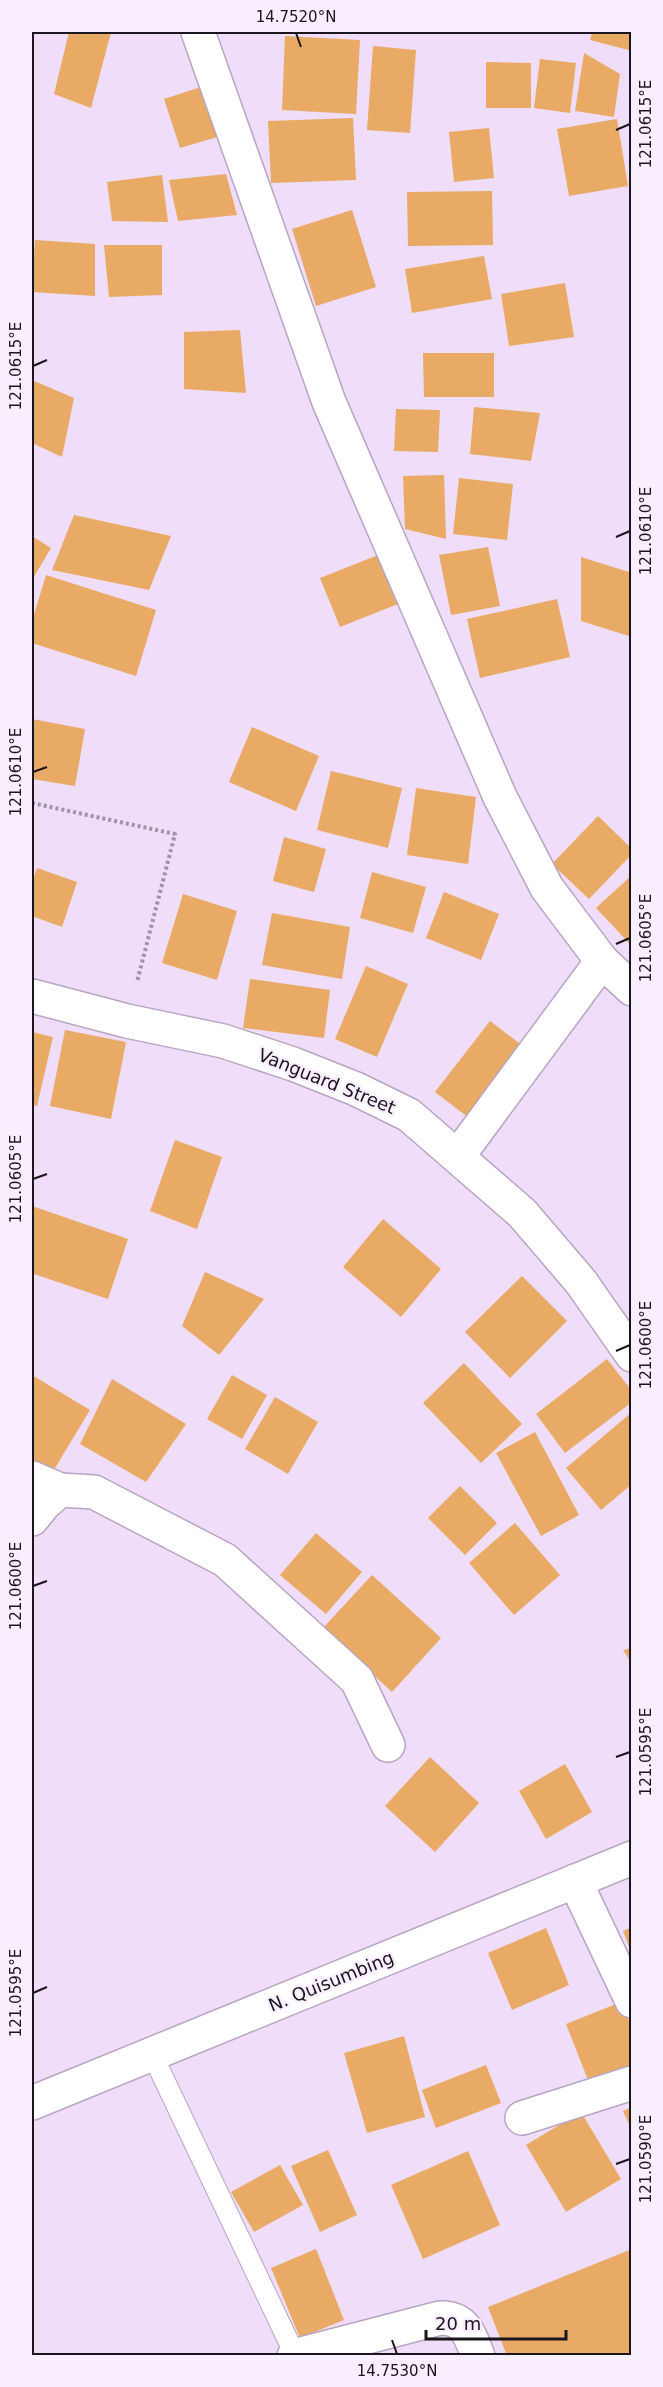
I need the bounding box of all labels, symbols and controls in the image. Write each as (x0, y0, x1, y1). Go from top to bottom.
text: 14.7520°N (256, 8, 336, 26)
text: 121.0615°E (637, 80, 655, 168)
text: 121.0615°E (7, 322, 25, 410)
text: 121.0610°E (637, 487, 655, 575)
text: 121.0610°E (7, 728, 25, 816)
text: 121.0605°E (637, 894, 655, 982)
street label: Vanguard Street (255, 1044, 399, 1118)
text: 121.0605°E (7, 1135, 25, 1223)
text: 121.0600°E (637, 1301, 655, 1389)
text: 121.0600°E (7, 1542, 25, 1630)
text: 121.0595°E (637, 1708, 655, 1796)
street label: N. Quisumbing (265, 1946, 397, 2016)
text: 121.0595°E (7, 1949, 25, 2037)
text: 121.0590°E (637, 2115, 655, 2203)
scale bar (426, 2303, 566, 2341)
text: 20 m (435, 2313, 481, 2334)
text: 14.7530°N (357, 2362, 437, 2380)

